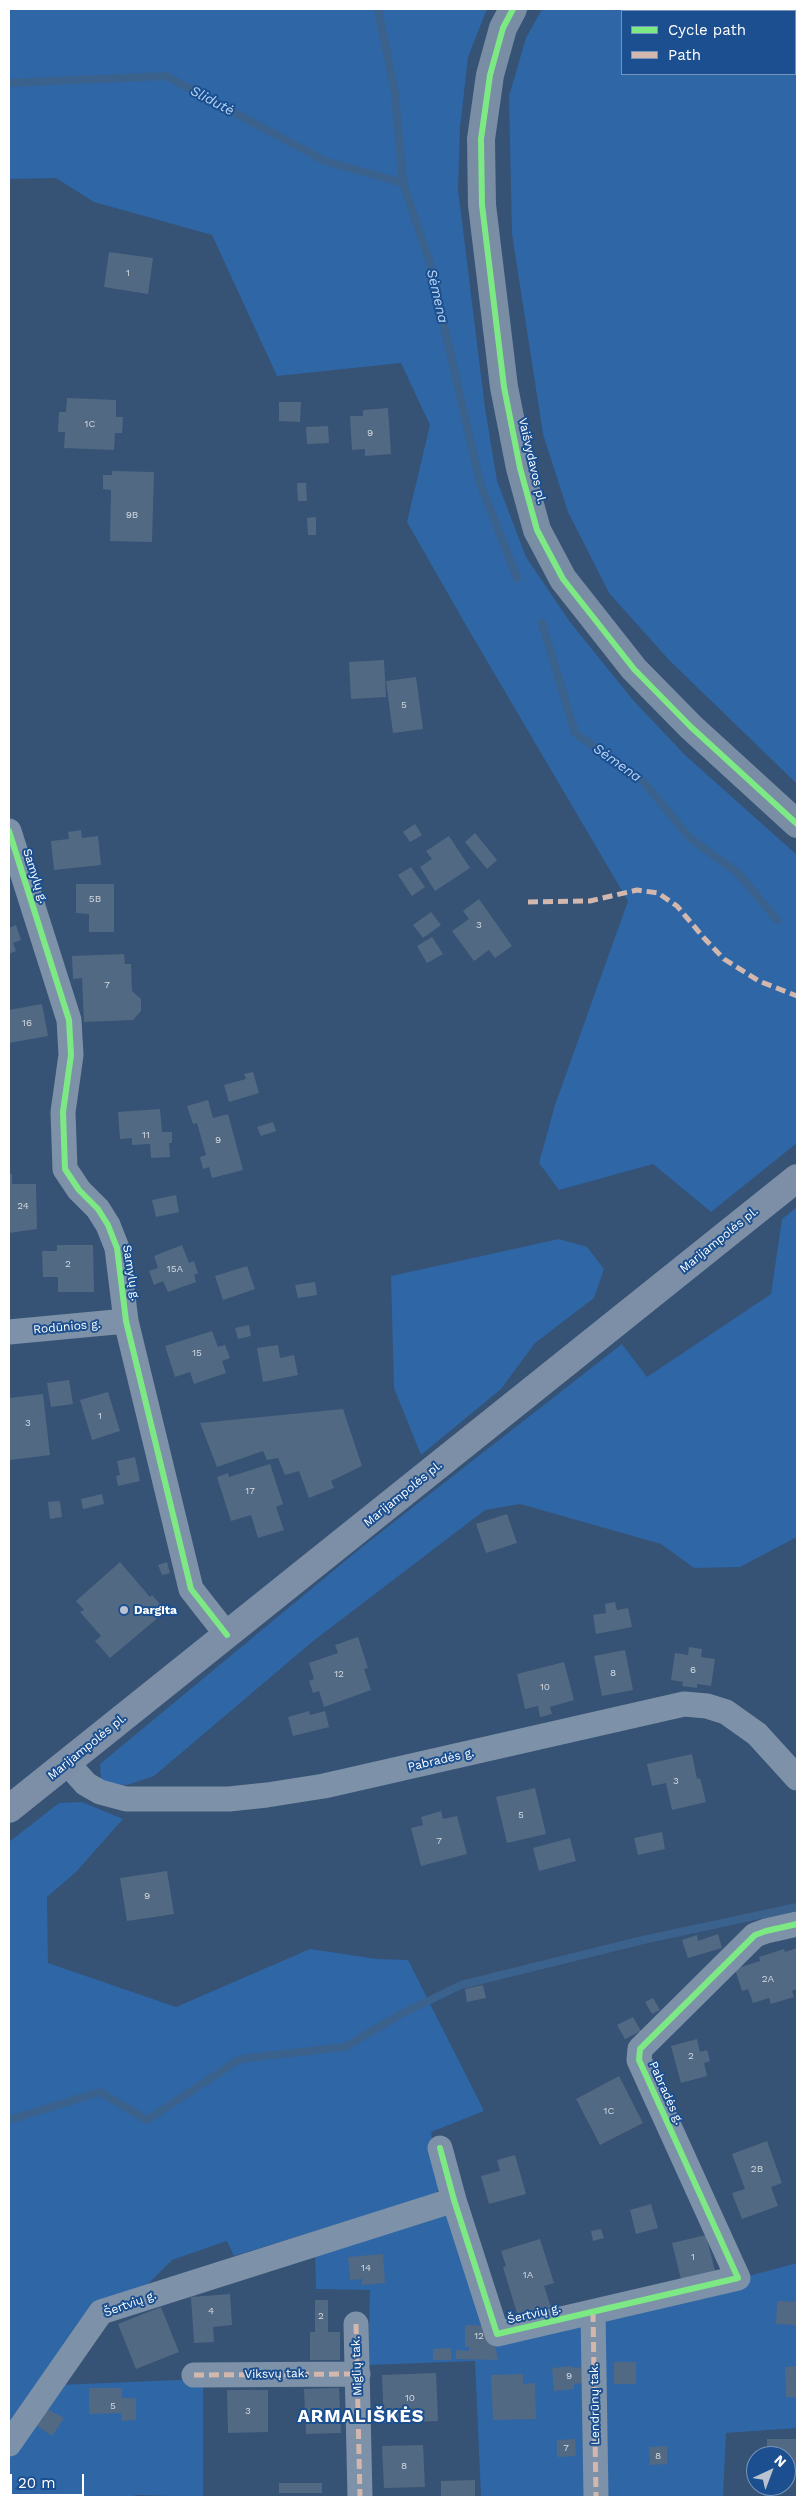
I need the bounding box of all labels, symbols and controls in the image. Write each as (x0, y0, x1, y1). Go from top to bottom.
legend (621, 10, 796, 75)
text: Cycle path (668, 21, 746, 39)
text: Path (668, 46, 701, 64)
water label: Slidutė (187, 82, 237, 120)
house number: 1 (126, 267, 130, 279)
water label: Sėmena (423, 267, 451, 325)
street label: Vaišvydavos pl. (515, 417, 549, 505)
house number: 1C (85, 418, 95, 430)
house number: 9 (367, 427, 373, 439)
house number: 9B (126, 509, 138, 521)
house number: 5 (401, 699, 407, 711)
water label: Sėmena (590, 740, 644, 786)
street label: Samylų g. (19, 847, 51, 905)
house number: 5B (89, 893, 101, 905)
house number: 3 (476, 919, 482, 931)
house number: 7 (104, 979, 110, 991)
house number: 16 (22, 1017, 32, 1029)
house number: 11 (142, 1129, 150, 1141)
house number: 9 (215, 1134, 221, 1146)
house number: 24 (17, 1200, 29, 1212)
street label: Marijampolės pl. (677, 1204, 761, 1276)
street label: Samylų g. (119, 1244, 143, 1302)
house number: 2 (65, 1258, 71, 1270)
house number: 15A (167, 1263, 183, 1275)
street label: Rodūnios g. (33, 1317, 101, 1337)
house number: 15 (192, 1347, 202, 1359)
house number: 1 (98, 1410, 102, 1422)
house number: 3 (25, 1417, 31, 1429)
street label: Marijampolės pl. (361, 1458, 445, 1530)
house number: 17 (245, 1485, 255, 1497)
place label: Dargita (134, 1603, 177, 1617)
marker: Dargita (118, 1604, 130, 1616)
house number: 6 (690, 1664, 696, 1676)
house number: 8 (610, 1667, 616, 1679)
house number: 12 (334, 1668, 344, 1680)
house number: 10 (540, 1681, 550, 1693)
street label: Marijampolės pl. (45, 1711, 129, 1783)
street label: Pabradės g. (406, 1745, 476, 1775)
house number: 3 (673, 1775, 679, 1787)
house number: 5 (518, 1809, 524, 1821)
house number: 7 (436, 1835, 442, 1847)
house number: 9 (144, 1890, 150, 1902)
house number: 2A (762, 1973, 774, 1985)
house number: 2 (688, 2050, 694, 2062)
street label: Pabradės g. (646, 2059, 686, 2127)
house number: 1C (604, 2105, 614, 2117)
house number: 2B (751, 2163, 763, 2175)
house number: 1 (691, 2251, 695, 2263)
house number: 14 (361, 2262, 371, 2274)
house number: 1A (523, 2269, 533, 2281)
street label: Šertvių g. (102, 2288, 158, 2320)
street label: Šertvių g. (506, 2301, 562, 2327)
house number: 4 (208, 2305, 214, 2317)
house number: 2 (318, 2310, 324, 2322)
house number: 12 (474, 2330, 484, 2342)
street label: Miglių tak. (349, 2336, 365, 2396)
street label: Lendrūnų tak. (587, 2363, 603, 2445)
street label: Viksvų tak. (244, 2366, 308, 2382)
house number: 9 (566, 2370, 572, 2382)
house number: 10 (405, 2392, 415, 2404)
house number: 5 (110, 2400, 116, 2412)
house number: 3 (245, 2405, 251, 2417)
district label: ARMALIŠKĖS (296, 2406, 426, 2428)
house number: 7 (563, 2442, 569, 2454)
north arrow (746, 2446, 796, 2496)
house number: 8 (655, 2450, 661, 2462)
text: N (771, 2451, 790, 2470)
house number: 8 (401, 2460, 407, 2472)
scale bar (12, 2464, 86, 2496)
text: 20 m (18, 2474, 56, 2492)

